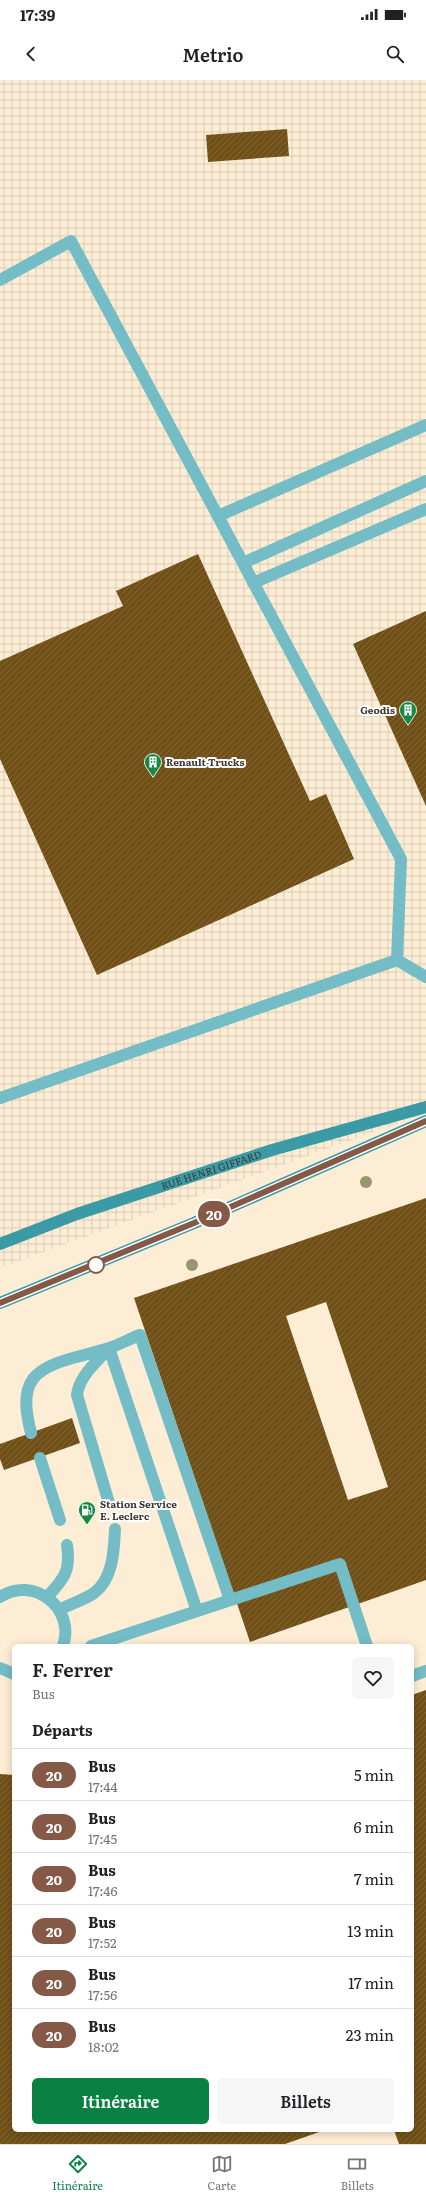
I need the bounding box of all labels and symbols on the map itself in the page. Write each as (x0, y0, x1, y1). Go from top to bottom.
building icon: Geodis (398, 700, 418, 725)
place label: Geodis (360, 702, 395, 717)
building icon: Renault Trucks (143, 752, 163, 777)
place label: Renault Trucks (166, 754, 245, 769)
street label: RUE HENRI GIFFARD (159, 1146, 264, 1193)
line badge: 20 (196, 1201, 232, 1227)
unlabelled marker (87, 1256, 105, 1274)
place label: Station Service E. Leclerc (100, 1496, 177, 1523)
fuel station icon: Station Service E. Leclerc (77, 1500, 97, 1525)

